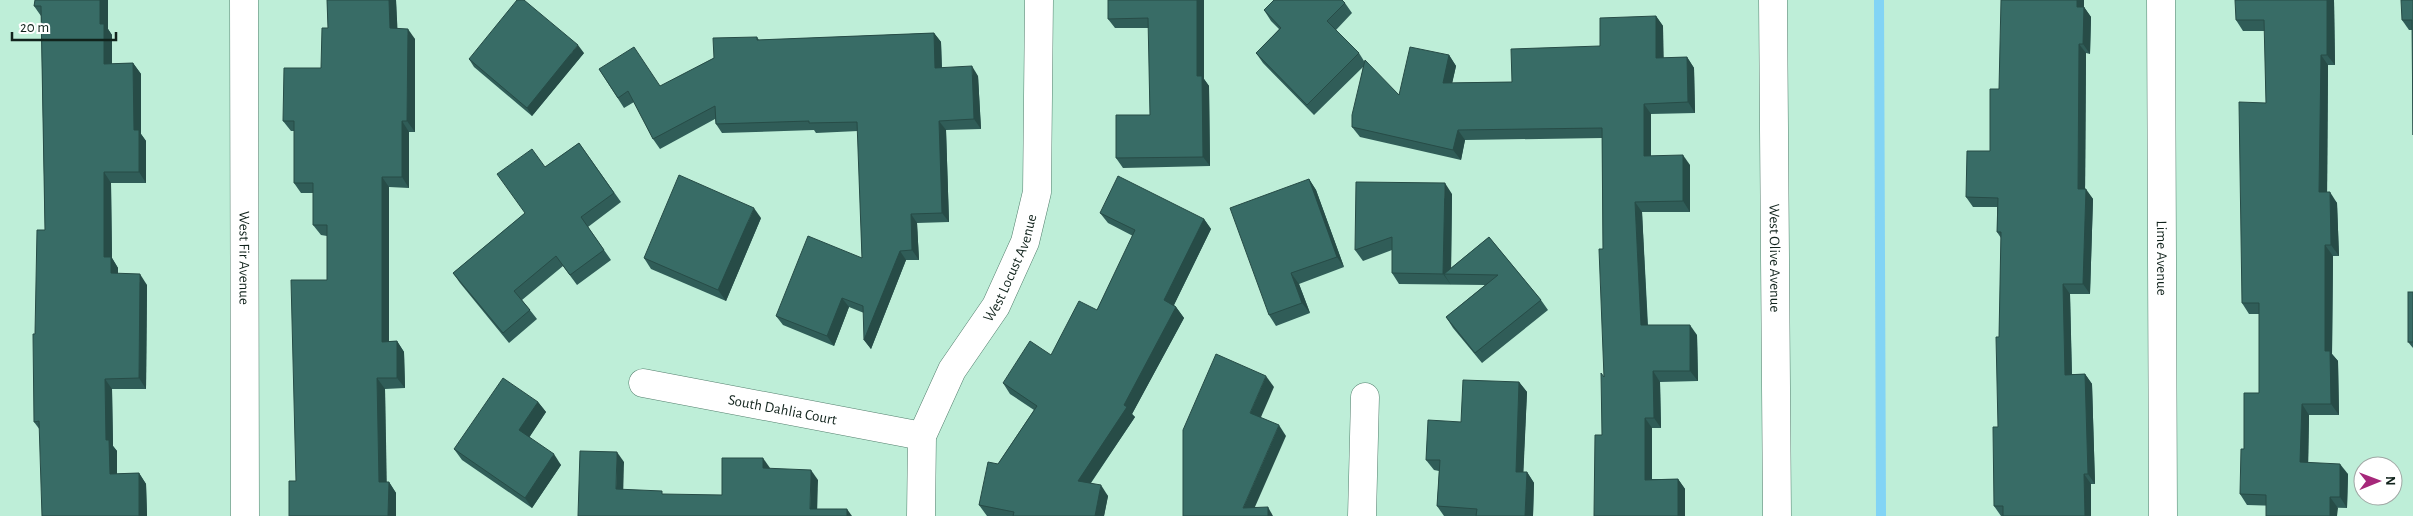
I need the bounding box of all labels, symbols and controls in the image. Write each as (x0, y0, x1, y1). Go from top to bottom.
scale bar (12, 10, 116, 42)
text: 20 m (20, 20, 49, 35)
street label: West Olive Avenue (1767, 204, 1782, 312)
street label: West Fir Avenue (236, 211, 252, 305)
street label: West Locust Avenue (981, 213, 1039, 325)
street label: Lime Avenue (2154, 220, 2169, 296)
street label: South Dahlia Court (727, 392, 838, 428)
north arrow (2353, 456, 2403, 506)
text: N (2383, 476, 2397, 486)

